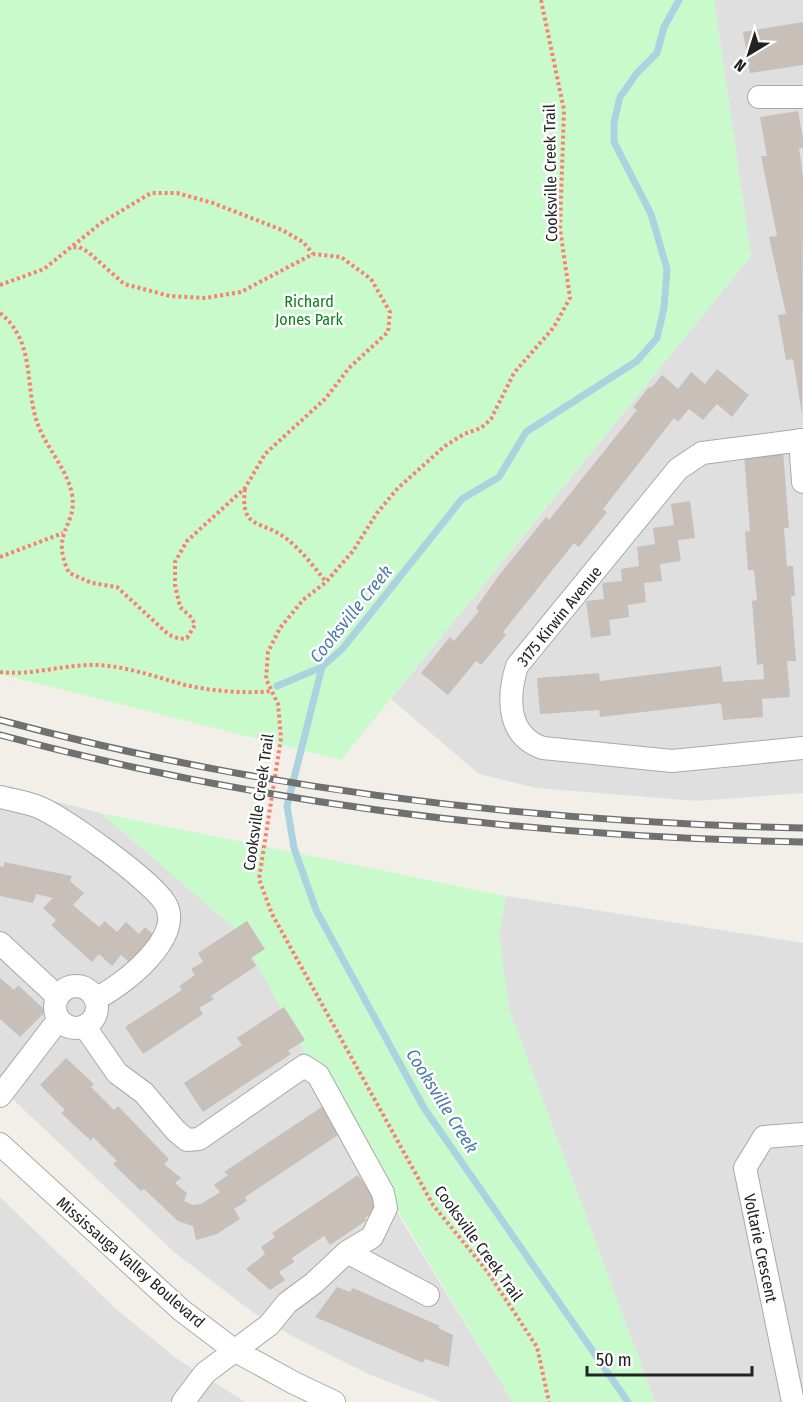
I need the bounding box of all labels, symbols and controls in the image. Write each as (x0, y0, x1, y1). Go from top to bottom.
north arrow (719, 24, 779, 84)
text: N (730, 55, 750, 76)
street label: Cooksville Creek Trail (540, 104, 561, 242)
park label: Richard Jones Park (275, 292, 344, 329)
water label: Cooksville Creek (305, 561, 397, 667)
street label: 3175 Kirwin Avenue (513, 562, 606, 670)
street label: Cooksville Creek Trail (239, 732, 278, 872)
water label: Cooksville Creek (401, 1045, 483, 1157)
street label: Cooksville Creek Trail (430, 1182, 527, 1305)
street label: Voltarie Crescent (740, 1192, 781, 1305)
street label: Mississauga Valley Boulevard (53, 1193, 208, 1332)
scale bar (587, 1339, 752, 1377)
text: 50 m (596, 1349, 632, 1371)

